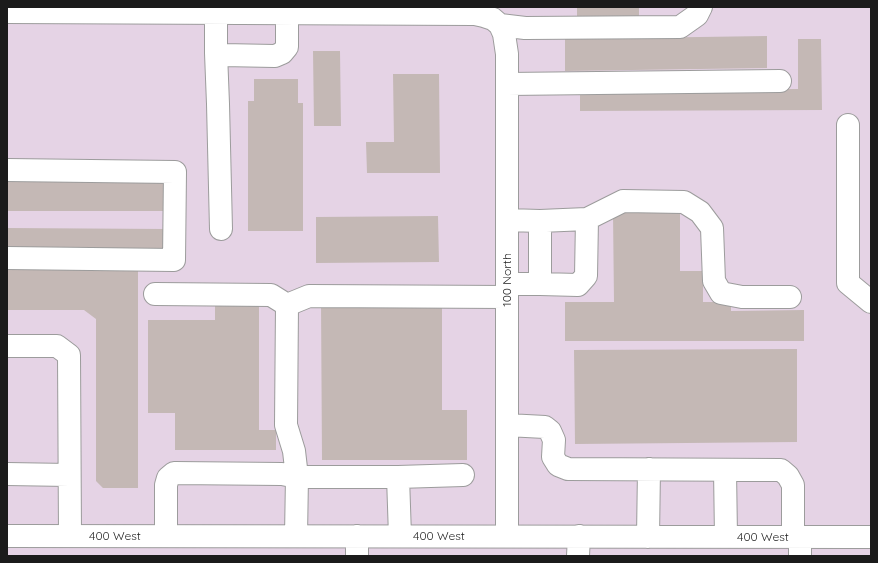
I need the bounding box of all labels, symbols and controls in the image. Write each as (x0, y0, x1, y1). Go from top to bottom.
street label: 100 North (500, 253, 514, 307)
street label: 400 West (89, 529, 141, 543)
street label: 400 West (413, 529, 465, 543)
street label: 400 West (737, 530, 789, 544)

